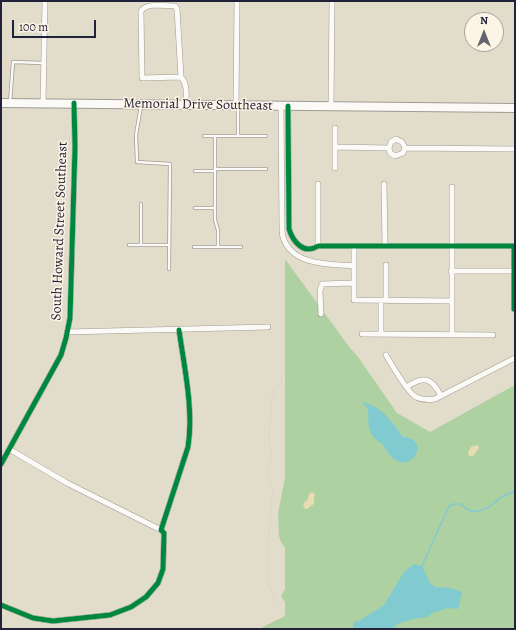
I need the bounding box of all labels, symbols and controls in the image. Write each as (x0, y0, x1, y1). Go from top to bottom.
scale bar (14, 12, 98, 38)
north arrow (464, 12, 504, 52)
text: N (480, 13, 488, 28)
text: 100 m (19, 19, 48, 35)
street label: Memorial Drive Southeast (123, 95, 273, 115)
street label: South Howard Street Southeast (48, 141, 72, 321)

